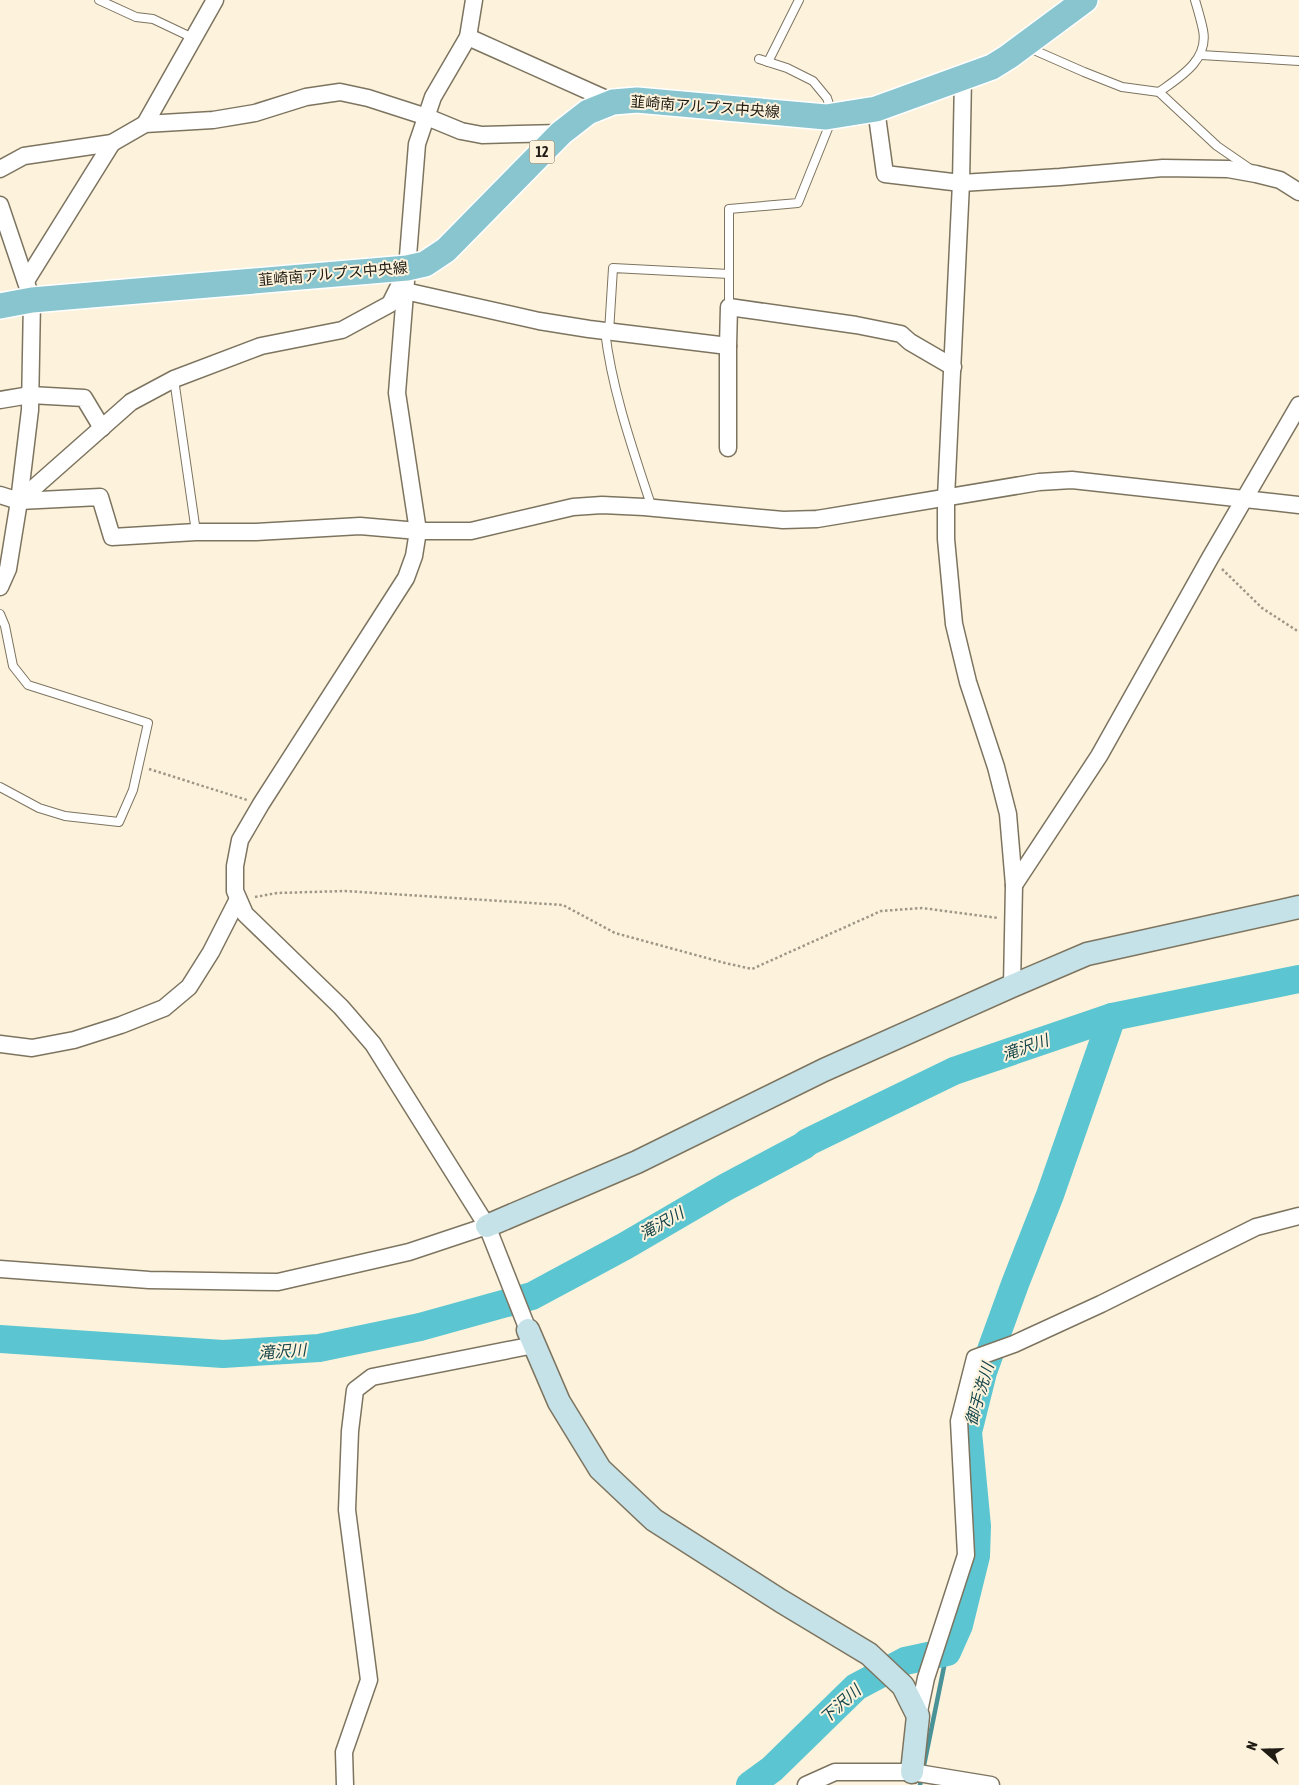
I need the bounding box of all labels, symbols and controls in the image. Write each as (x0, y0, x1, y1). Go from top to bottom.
street label: 韮崎南アルプス中央線 (630, 93, 780, 120)
road number: 12 (530, 140, 554, 163)
street label: 韮崎南アルプス中央線 (258, 259, 408, 289)
water label: 滝沢川 (999, 1030, 1053, 1063)
water label: 滝沢川 (636, 1203, 688, 1243)
water label: 滝沢川 (257, 1340, 309, 1362)
water label: 御手洗川 (962, 1359, 997, 1427)
water label: 下沢川 (816, 1680, 865, 1727)
north arrow (1239, 1725, 1289, 1775)
text: N (1243, 1739, 1261, 1752)

